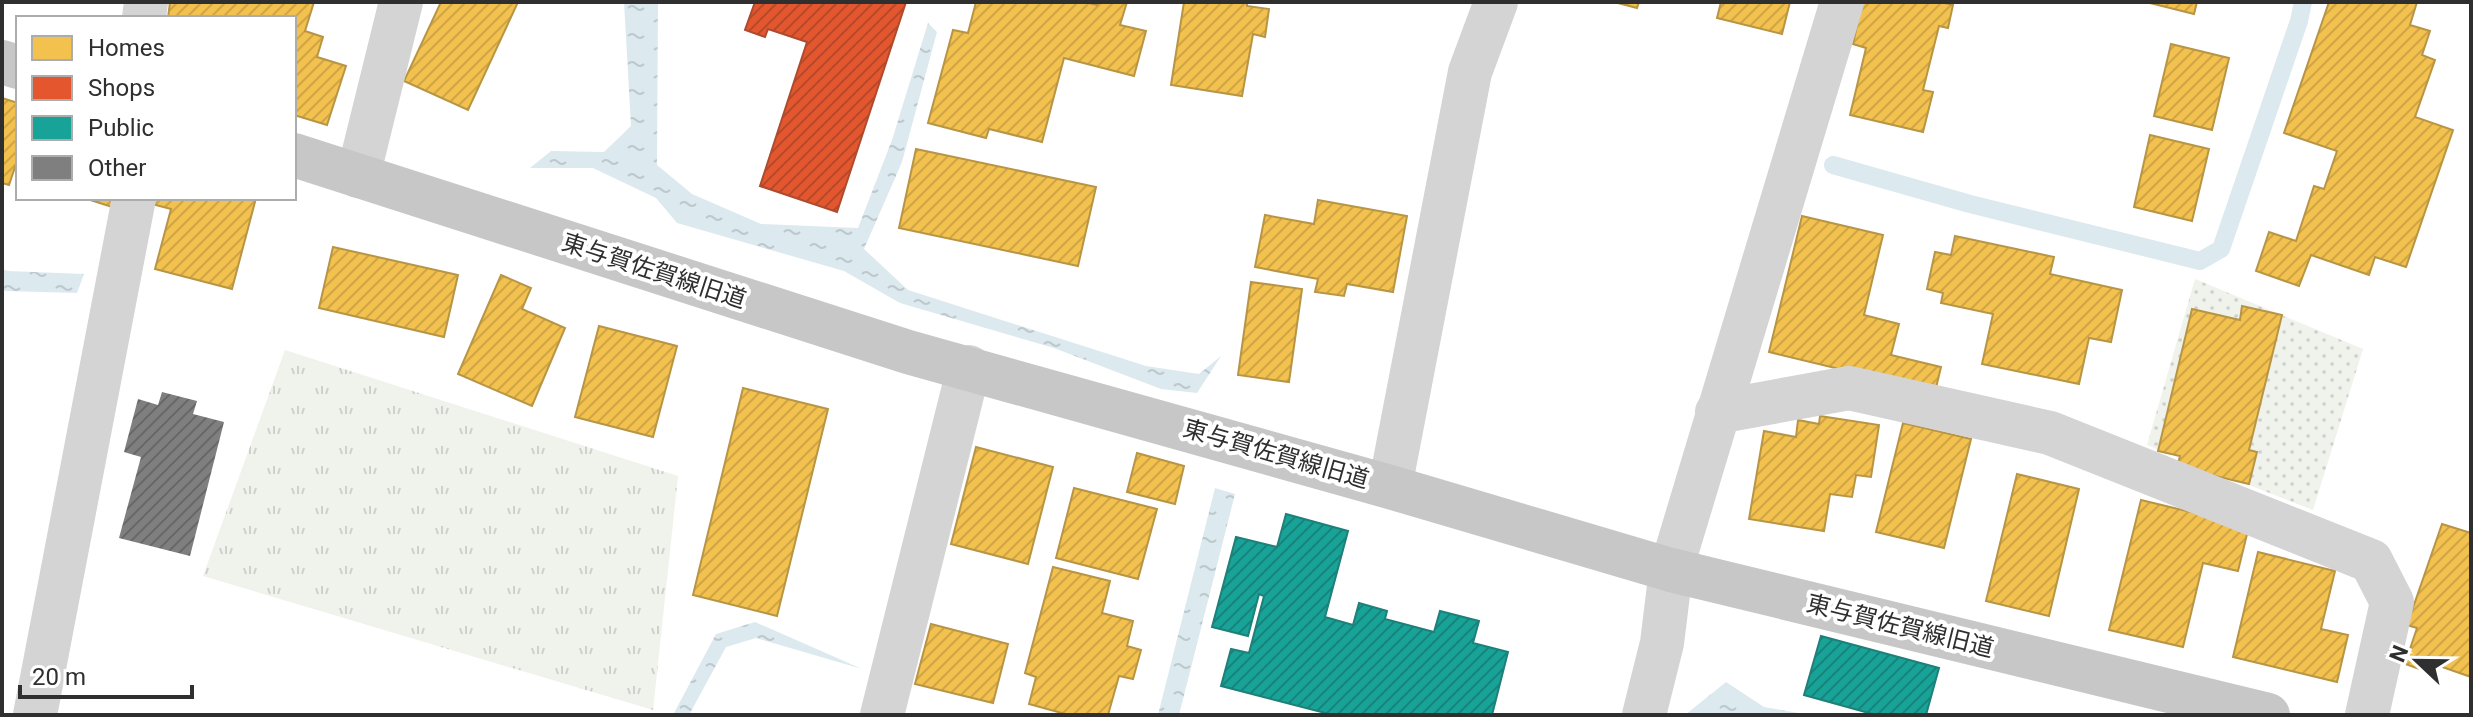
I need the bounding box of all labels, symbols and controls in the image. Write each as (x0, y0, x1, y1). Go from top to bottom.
legend (16, 16, 296, 200)
text: Homes (88, 34, 165, 62)
text: Shops (88, 74, 155, 102)
text: Public (88, 114, 154, 142)
text: Other (88, 154, 146, 182)
street label: 東与賀佐賀線旧道 (558, 228, 750, 314)
street label: 東与賀佐賀線旧道 (1180, 414, 1372, 494)
street label: 東与賀佐賀線旧道 (1803, 589, 1997, 663)
north arrow (2377, 621, 2457, 701)
text: N (2384, 642, 2413, 666)
scale bar (20, 649, 192, 699)
text: 20 m (32, 663, 86, 691)

